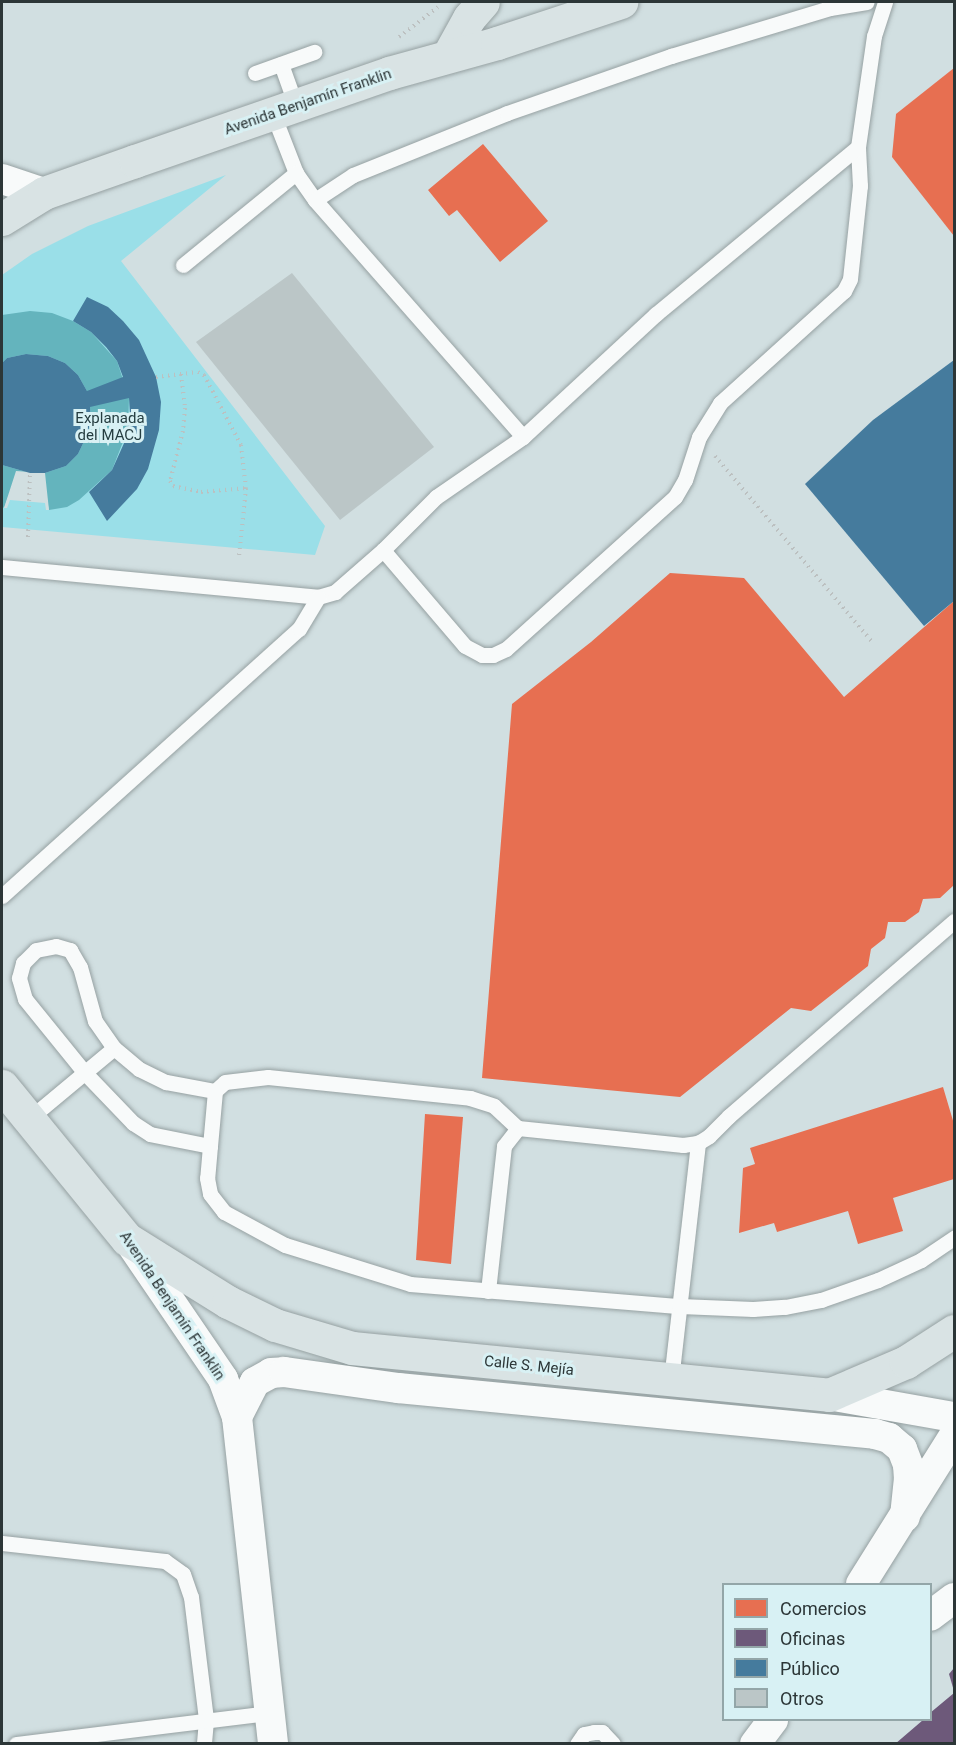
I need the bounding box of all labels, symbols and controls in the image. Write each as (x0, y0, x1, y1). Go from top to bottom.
street label: Avenida Benjamín Franklin (222, 65, 394, 139)
park label: Explanada del MACJ (75, 409, 145, 444)
street label: Avenida Benjamín Franklin (115, 1228, 229, 1384)
street label: Calle S. Mejía (483, 1352, 575, 1380)
legend (722, 1583, 932, 1721)
text: Comercios (780, 1598, 867, 1619)
text: Oficinas (780, 1628, 845, 1649)
text: Público (780, 1658, 840, 1679)
text: Otros (780, 1688, 824, 1709)

